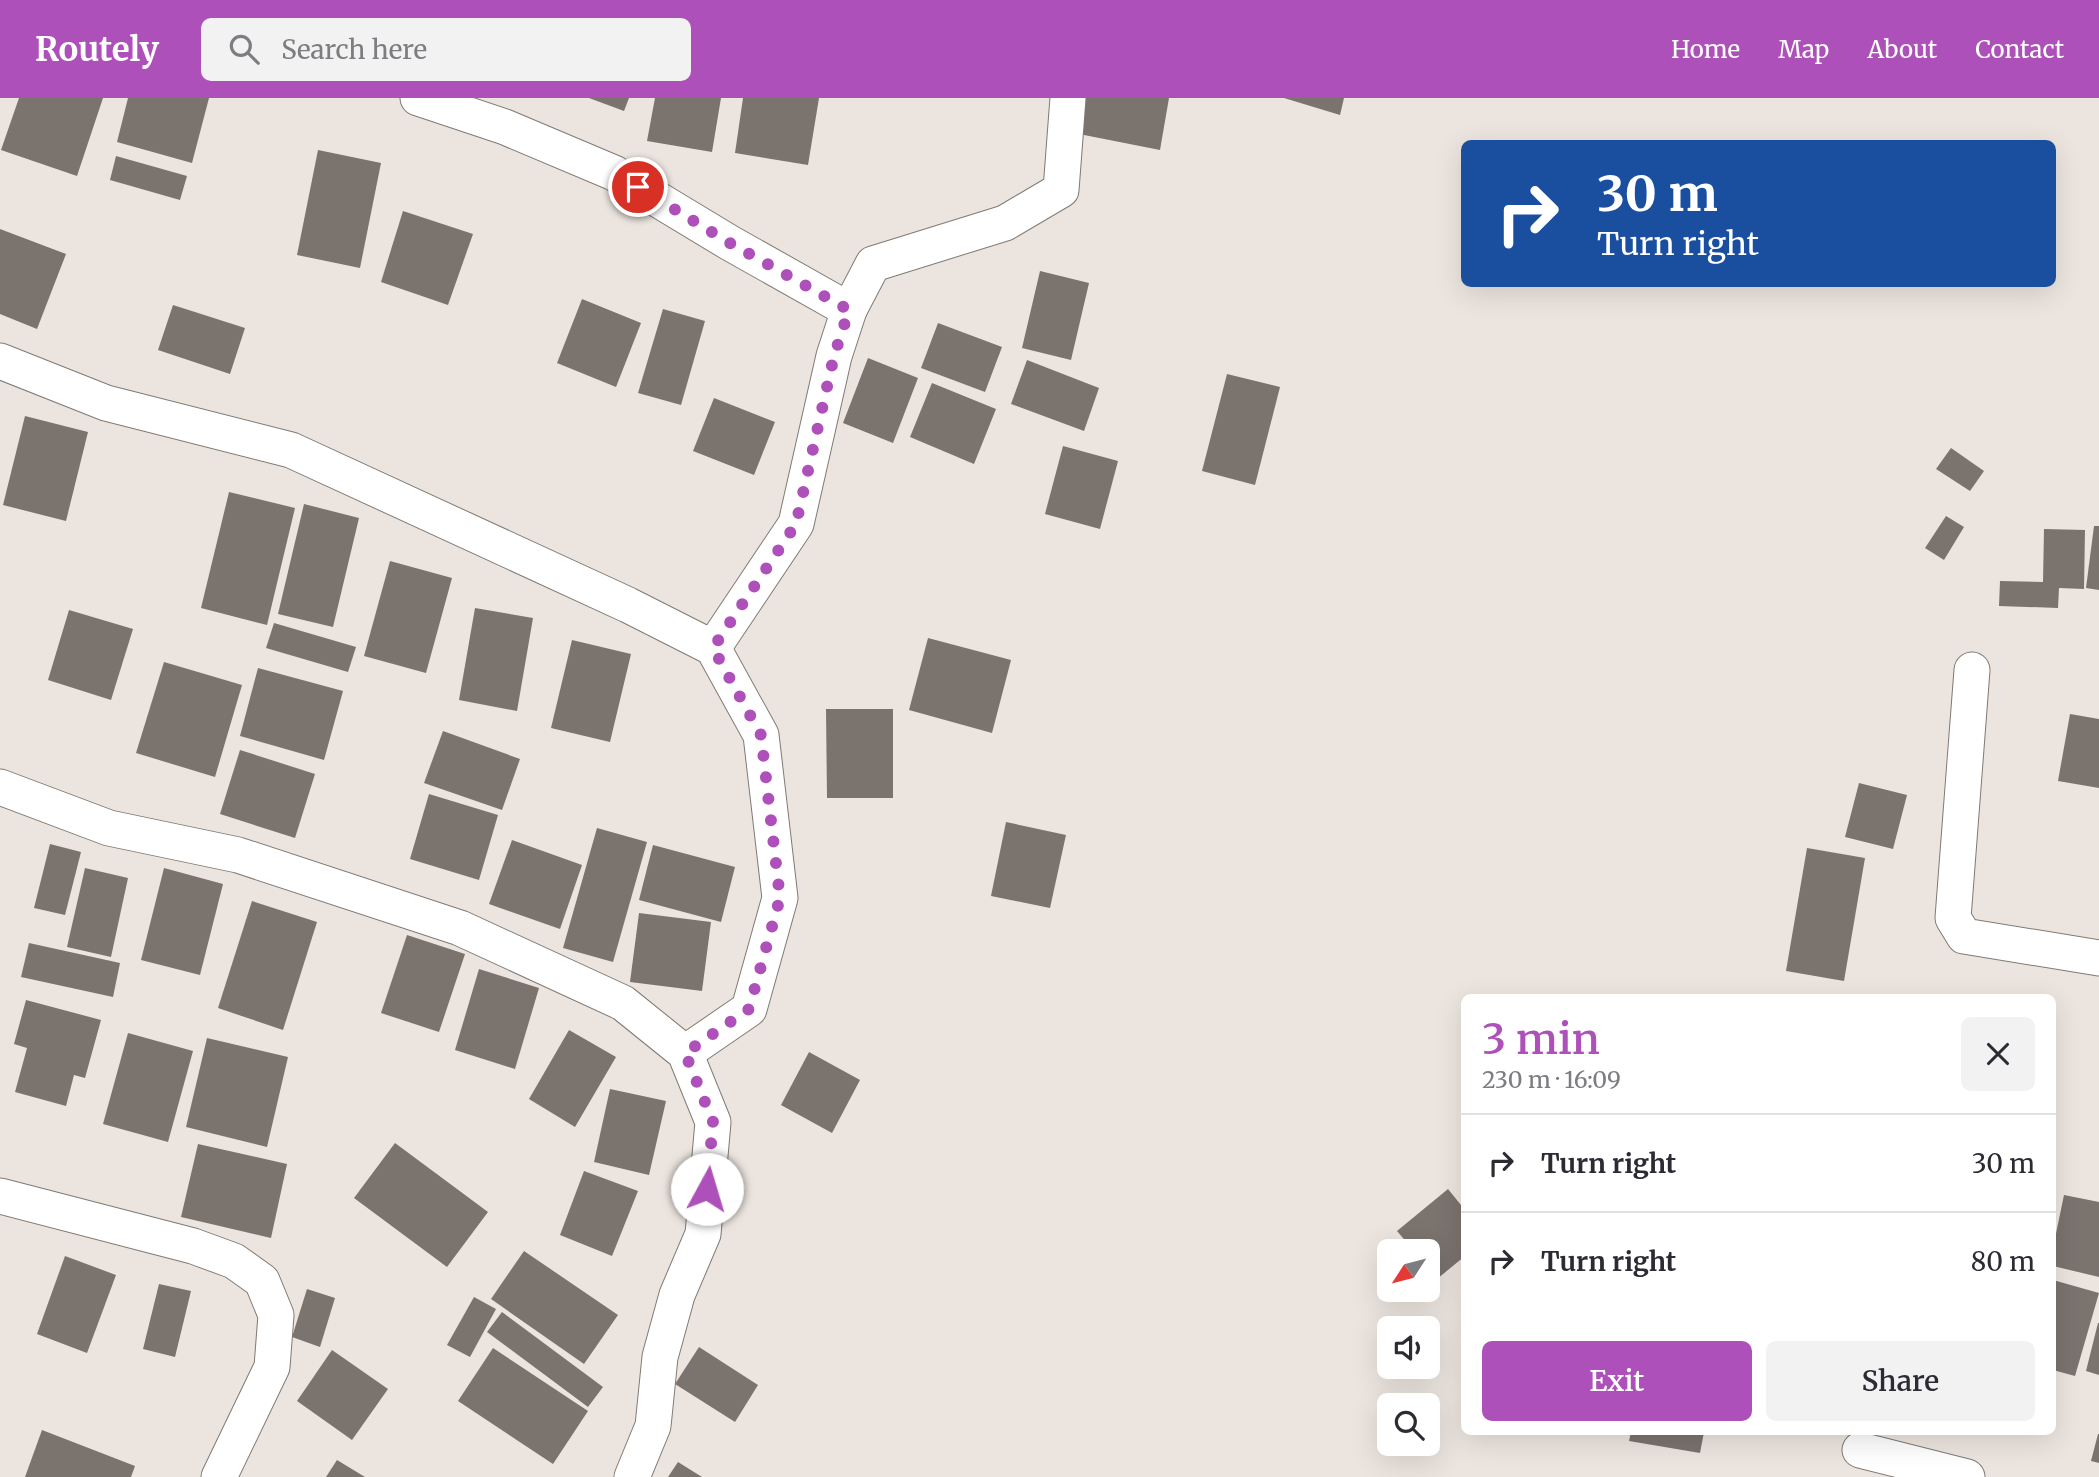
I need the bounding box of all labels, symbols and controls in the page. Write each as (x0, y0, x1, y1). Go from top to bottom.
search box (201, 18, 691, 81)
text: Routely (35, 29, 159, 70)
icon: search (225, 30, 263, 68)
text: Search here (281, 33, 427, 66)
text: Home (1671, 34, 1740, 65)
text: Map (1778, 34, 1829, 65)
text: About (1867, 34, 1937, 65)
text: Contact (1975, 34, 2064, 65)
pin (608, 157, 668, 217)
text: 30 m (1597, 163, 1718, 224)
icon: arrive (619, 168, 657, 206)
icon: right (1482, 168, 1573, 259)
text: Turn right (1597, 224, 1759, 264)
text: 3 min (1482, 1013, 1600, 1065)
button: close (1961, 1017, 2035, 1091)
text: 230 m · 16:09 (1482, 1065, 1621, 1094)
icon: right (1482, 1144, 1520, 1182)
text: Turn right (1541, 1147, 1676, 1180)
text: 30 m (1972, 1147, 2035, 1180)
position arrow (670, 1152, 744, 1226)
north arrow (1377, 1239, 1440, 1302)
map controls (1377, 1239, 1440, 1456)
icon: right (1482, 1242, 1520, 1280)
text: Turn right (1541, 1245, 1676, 1278)
text: 80 m (1971, 1245, 2035, 1278)
button: sound (1377, 1316, 1440, 1379)
button: Exit (1482, 1341, 1752, 1421)
button: Share (1766, 1341, 2035, 1421)
button: search (1377, 1393, 1440, 1456)

